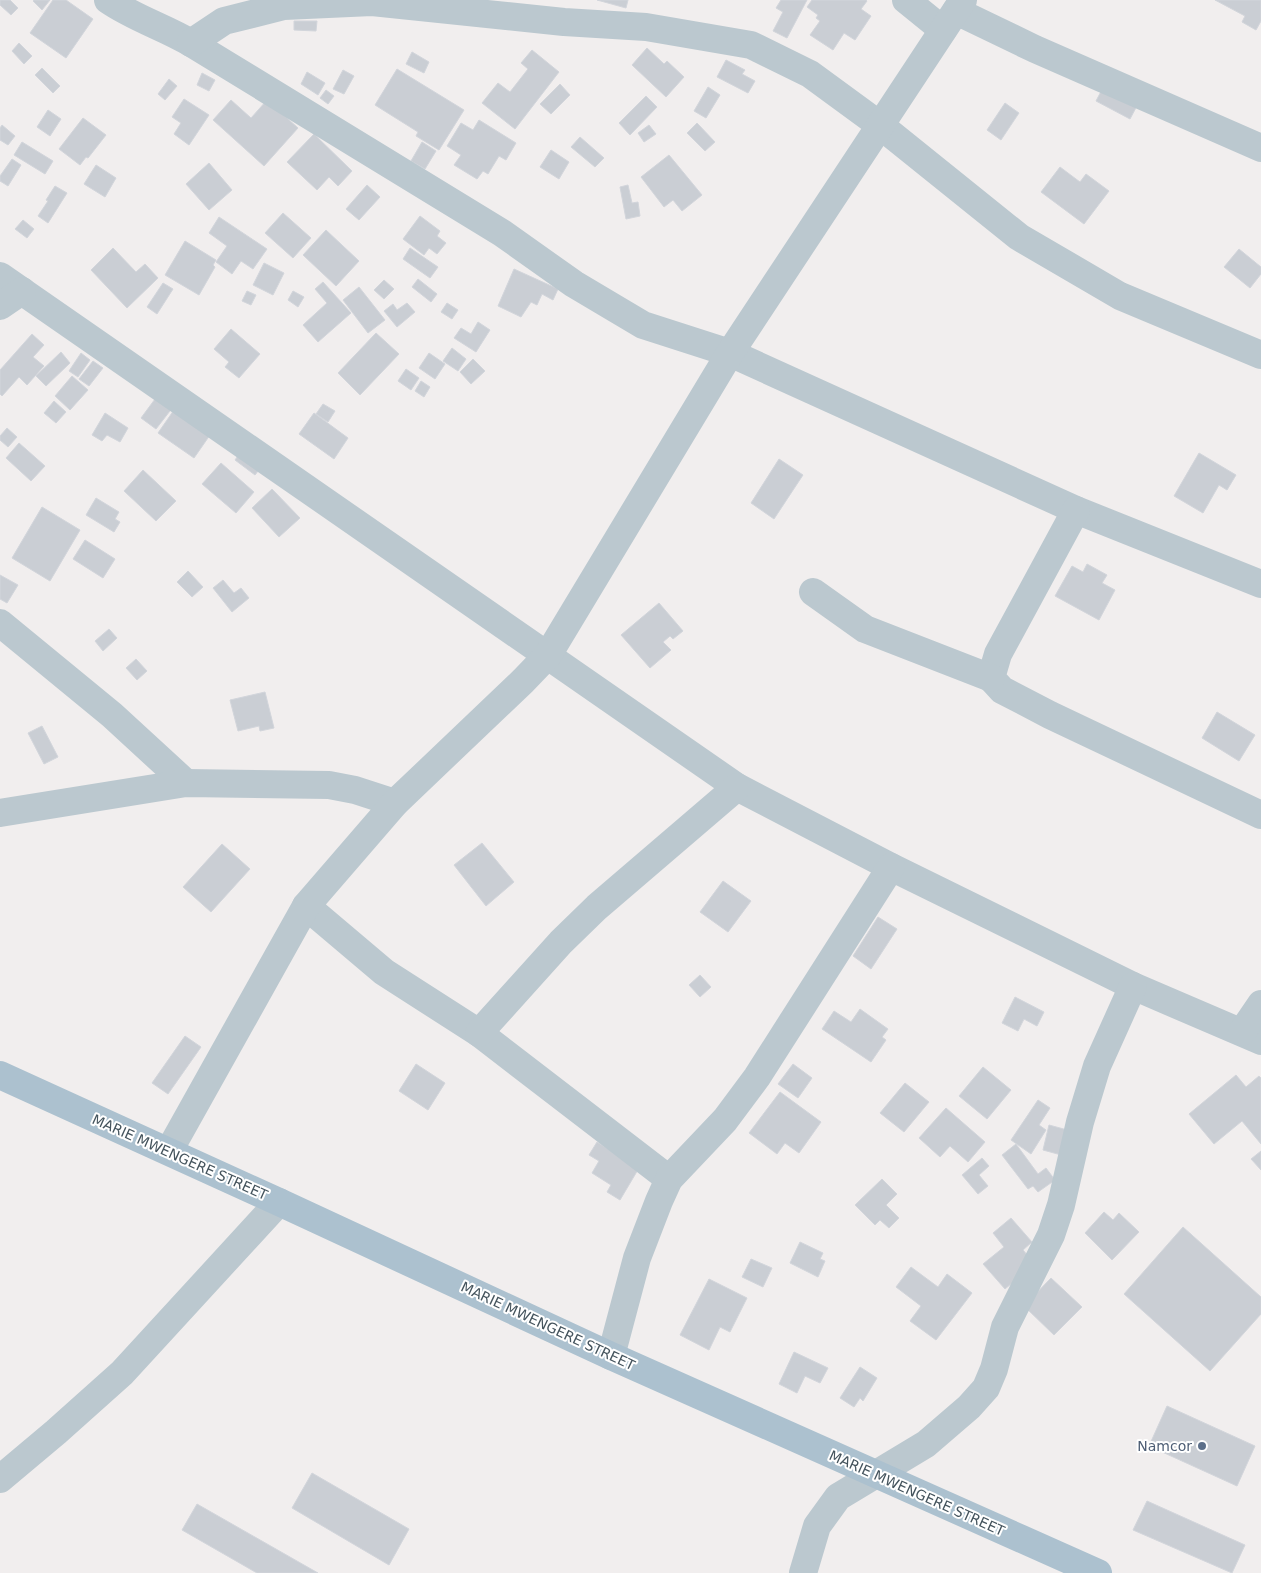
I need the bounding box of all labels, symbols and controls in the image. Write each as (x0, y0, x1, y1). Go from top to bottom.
street label: MARIE MWENGERE STREET (90, 1111, 271, 1203)
street label: MARIE MWENGERE STREET (458, 1279, 638, 1374)
place label: Namcor (1137, 1438, 1192, 1454)
marker: Namcor (1196, 1440, 1208, 1452)
street label: MARIE MWENGERE STREET (827, 1447, 1008, 1539)

